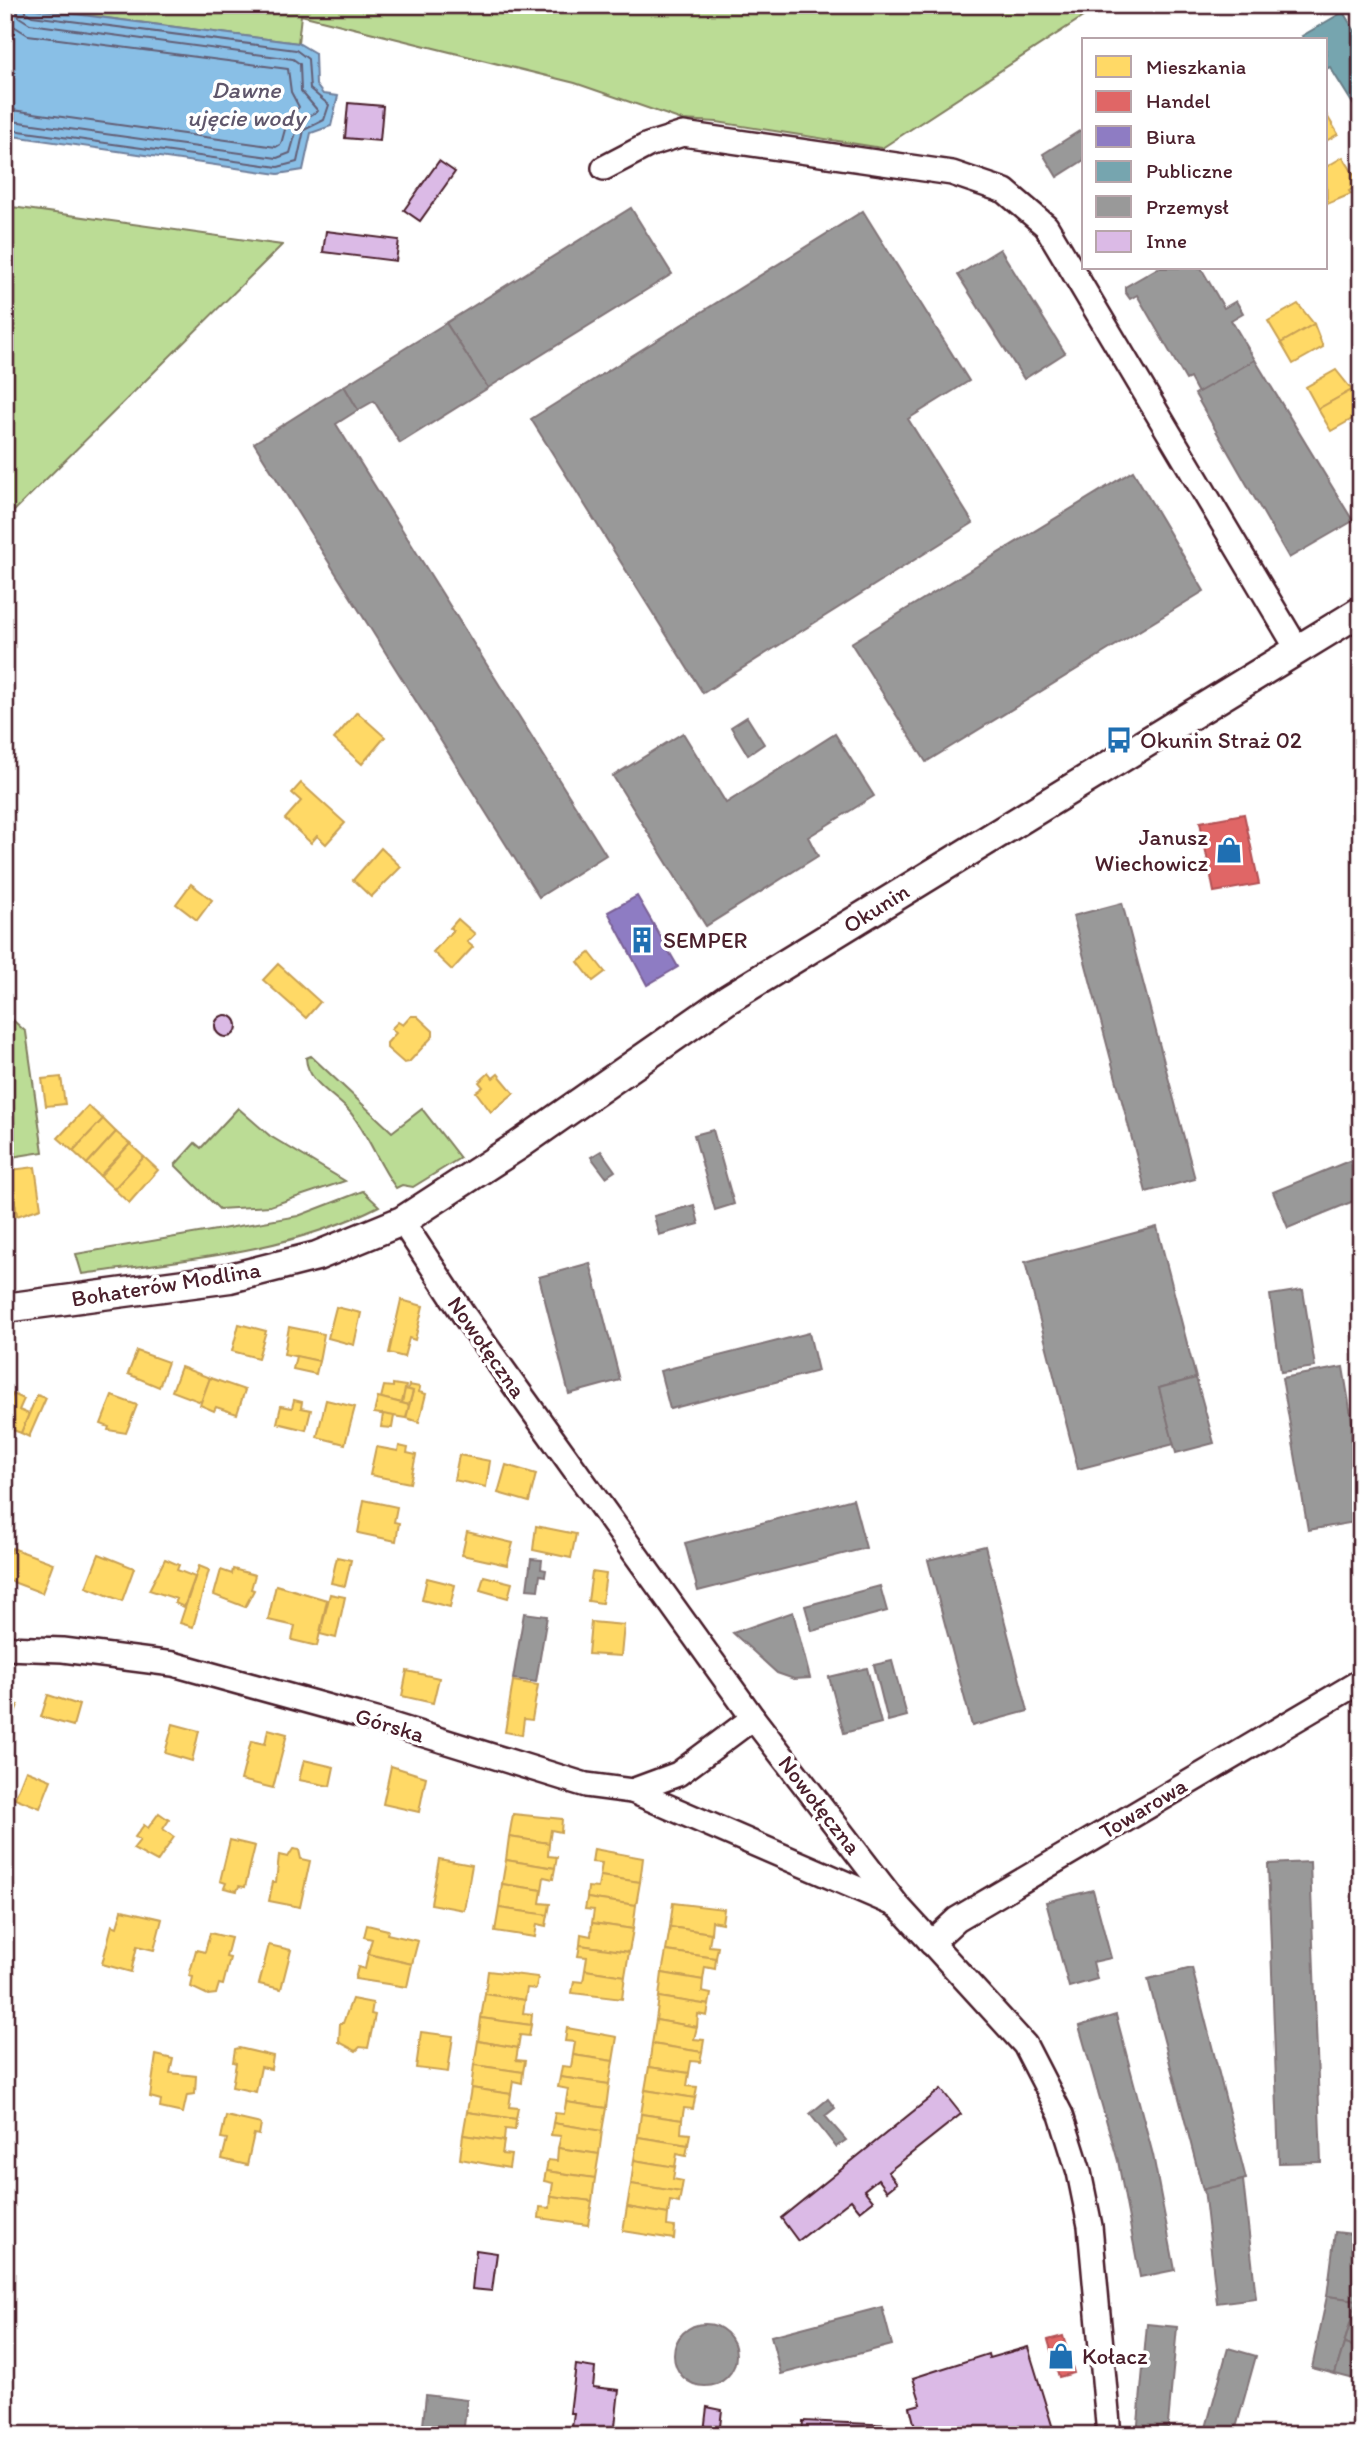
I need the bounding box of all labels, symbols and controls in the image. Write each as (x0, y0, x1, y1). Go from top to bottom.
legend (1082, 38, 1328, 270)
text: Mieszkania (1146, 54, 1246, 79)
water label: Dawne ujęcie wody (187, 75, 308, 132)
text: Handel (1146, 88, 1211, 113)
text: Biura (1146, 124, 1196, 149)
text: Publiczne (1146, 158, 1233, 183)
text: Przemysł (1146, 194, 1229, 219)
text: Inne (1146, 228, 1187, 253)
bus stop icon: Okunin Straż 02 (1104, 725, 1134, 755)
place label: Okunin Straż 02 (1140, 726, 1302, 754)
place label: Janusz Wiechowicz (1094, 823, 1209, 877)
shop icon: Janusz Wiechowicz (1214, 835, 1244, 865)
street label: Okunin (838, 877, 914, 939)
building icon: SEMPER (627, 925, 657, 955)
place label: SEMPER (663, 926, 748, 954)
street label: Bohaterów Modlina (69, 1255, 263, 1313)
street label: Nowołęczna (442, 1291, 532, 1404)
street label: Górska (352, 1701, 428, 1749)
street label: Nowołęczna (773, 1750, 867, 1860)
street label: Towarowa (1094, 1771, 1192, 1845)
shop icon: Kołacz (1046, 2341, 1076, 2371)
place label: Kołacz (1082, 2342, 1148, 2370)

